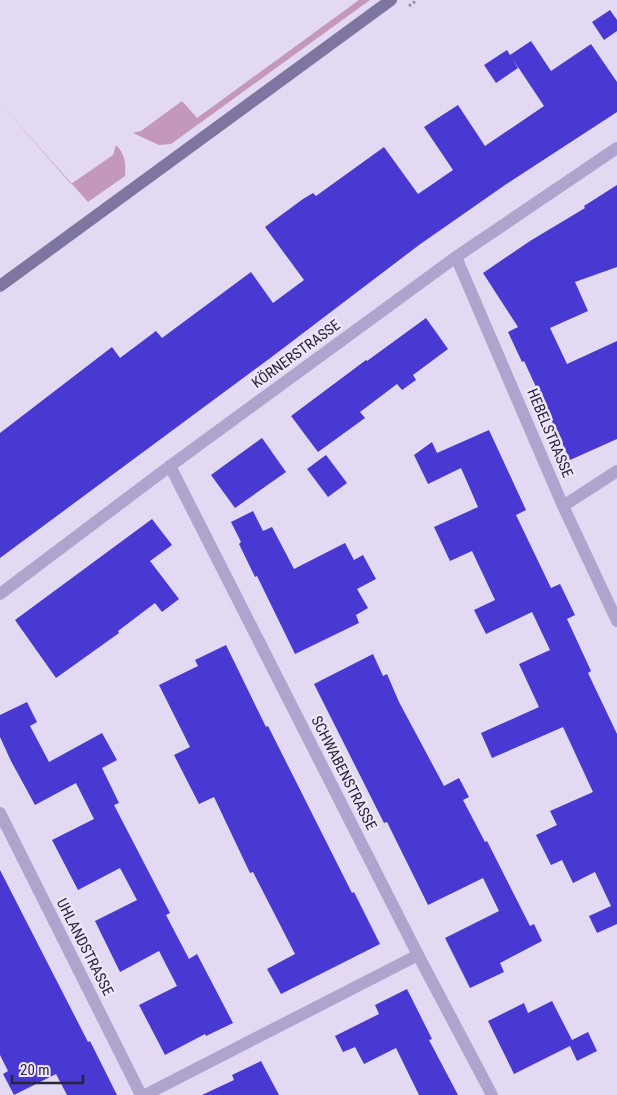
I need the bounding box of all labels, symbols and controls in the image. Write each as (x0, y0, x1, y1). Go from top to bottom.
street label: KÖRNERSTRASSE (248, 316, 344, 392)
street label: HEBELSTRASSE (523, 386, 577, 480)
street label: SCHWABENSTRASSE (307, 713, 381, 833)
street label: UHLANDSTRASSE (53, 895, 117, 999)
scale bar (12, 1052, 84, 1084)
text: 20 m (20, 1061, 50, 1079)

